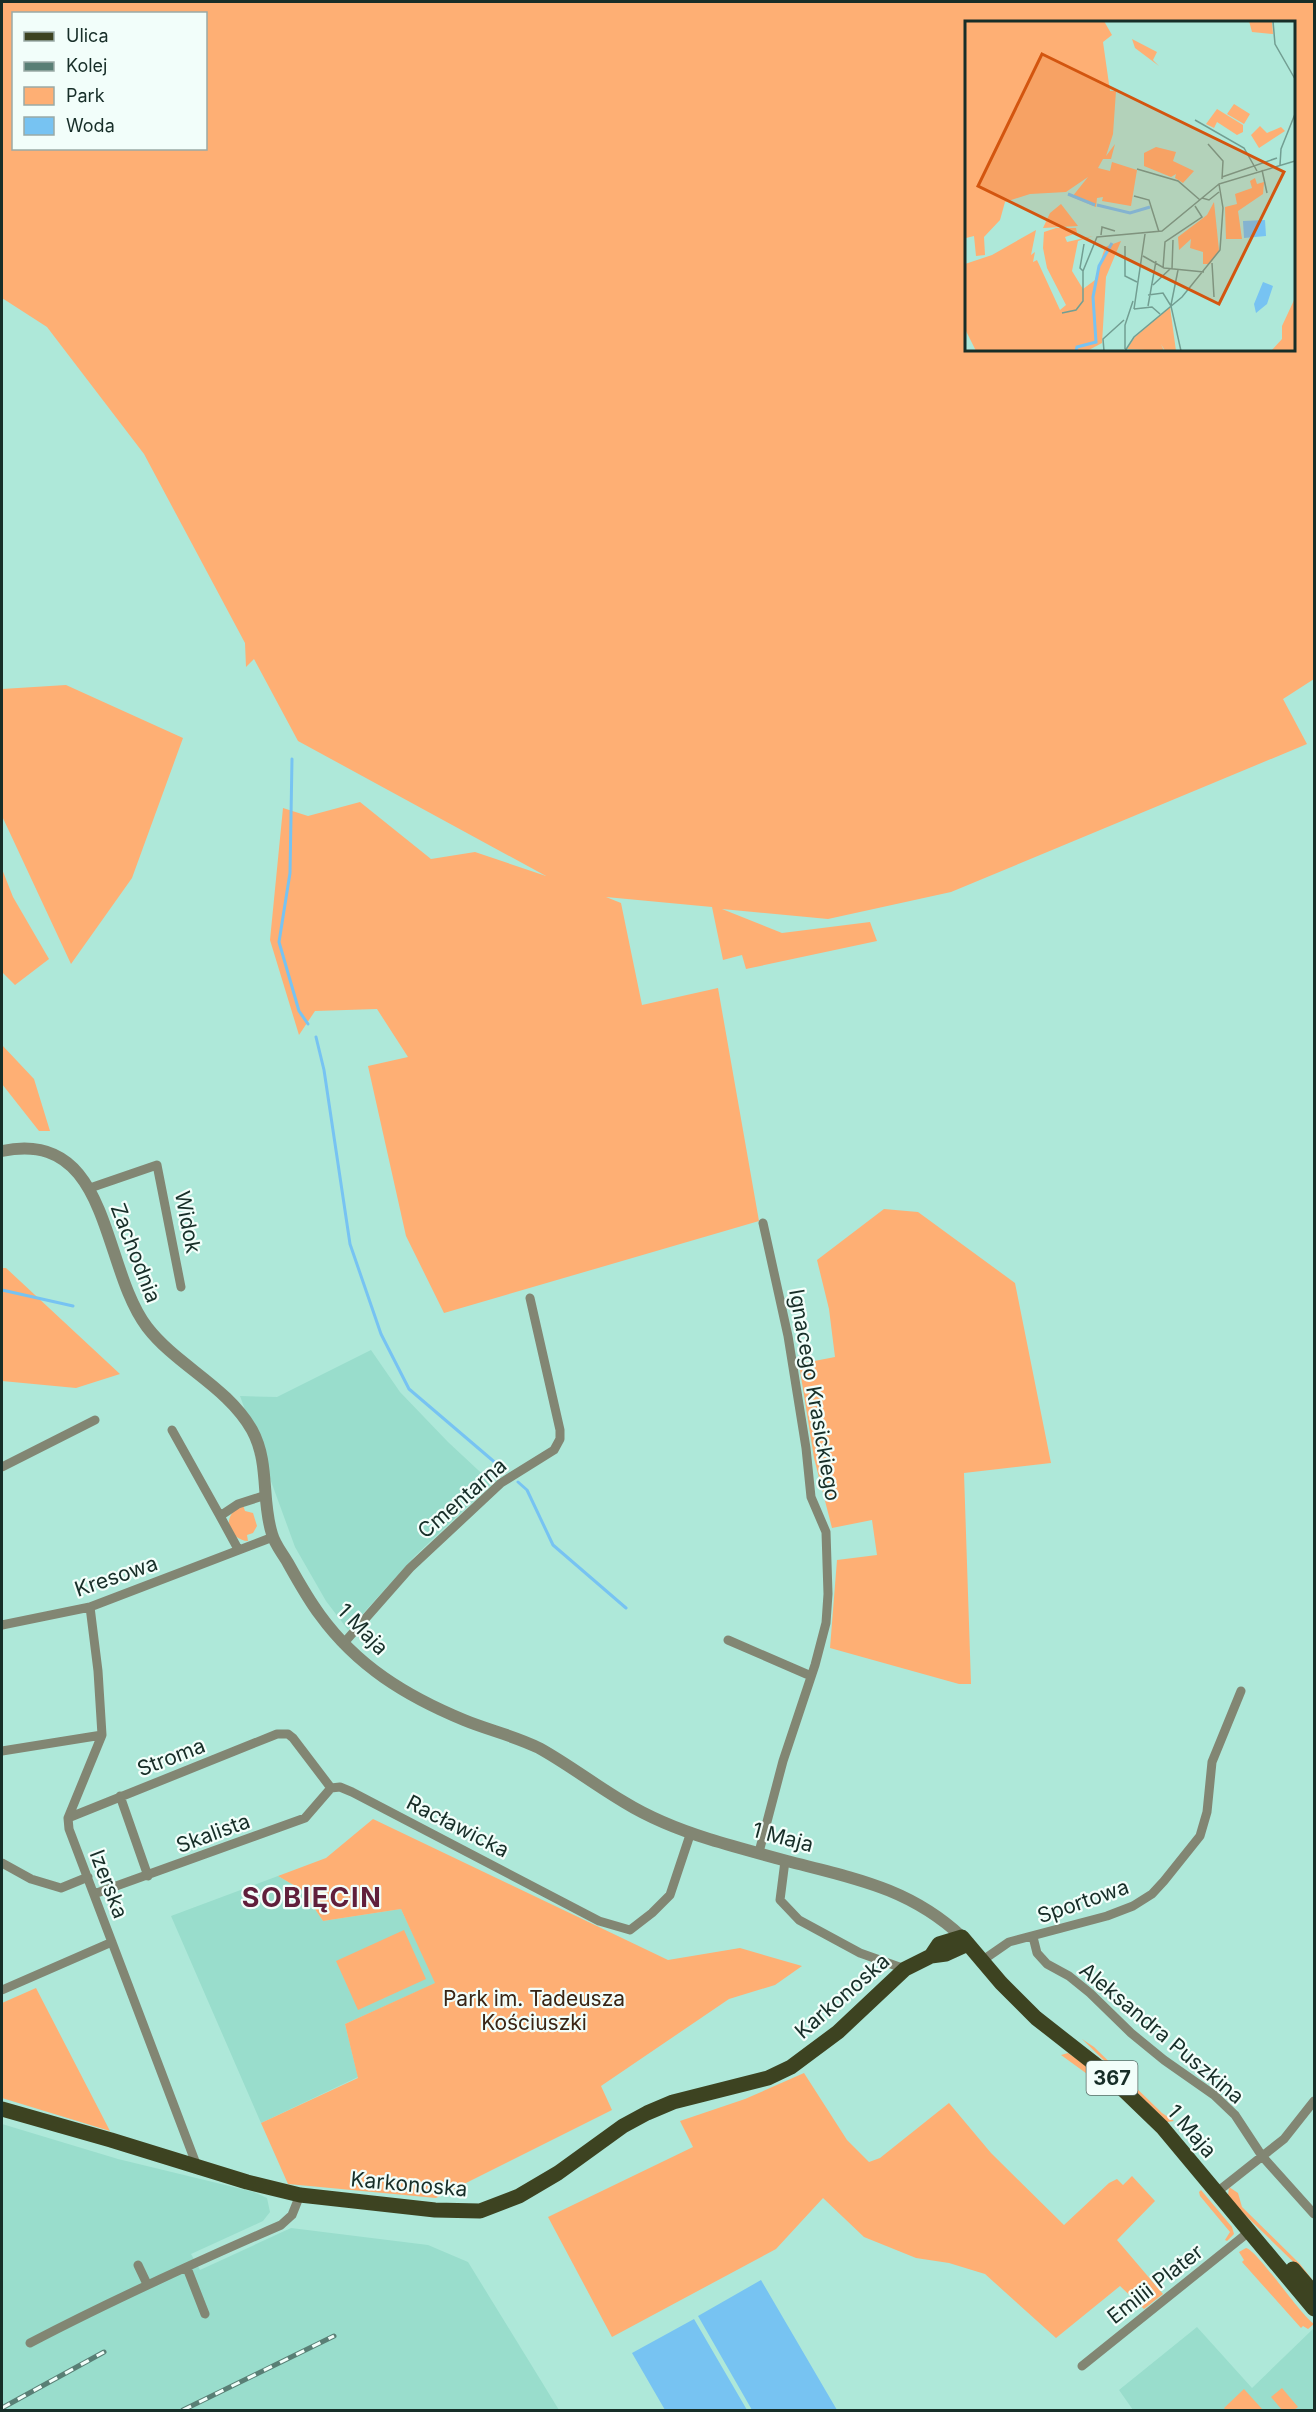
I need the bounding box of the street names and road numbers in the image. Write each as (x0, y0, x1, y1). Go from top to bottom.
street label: Widok (170, 1189, 206, 1256)
street label: Zachodnia (106, 1200, 166, 1306)
street label: Ignacego Krasickiego (784, 1287, 846, 1503)
street label: Cmentarna (412, 1453, 512, 1543)
street label: Kresowa (71, 1550, 161, 1602)
street label: 1 Maja (332, 1598, 394, 1660)
street label: Stroma (134, 1733, 208, 1781)
street label: Racławicka (403, 1790, 513, 1862)
street label: Skalista (173, 1808, 253, 1858)
street label: 1 Maja (750, 1817, 816, 1857)
street label: Izerska (85, 1846, 133, 1922)
street label: Sportowa (1034, 1874, 1132, 1928)
street label: Karkonoska (790, 1948, 894, 2044)
street label: Aleksandra Puszkina (1075, 1957, 1249, 2109)
road number: 367 (1086, 2061, 1138, 2095)
street label: 1 Maja (1162, 2099, 1222, 2163)
street label: Karkonoska (350, 2166, 468, 2202)
street label: Emilii Plater (1102, 2239, 1208, 2329)

